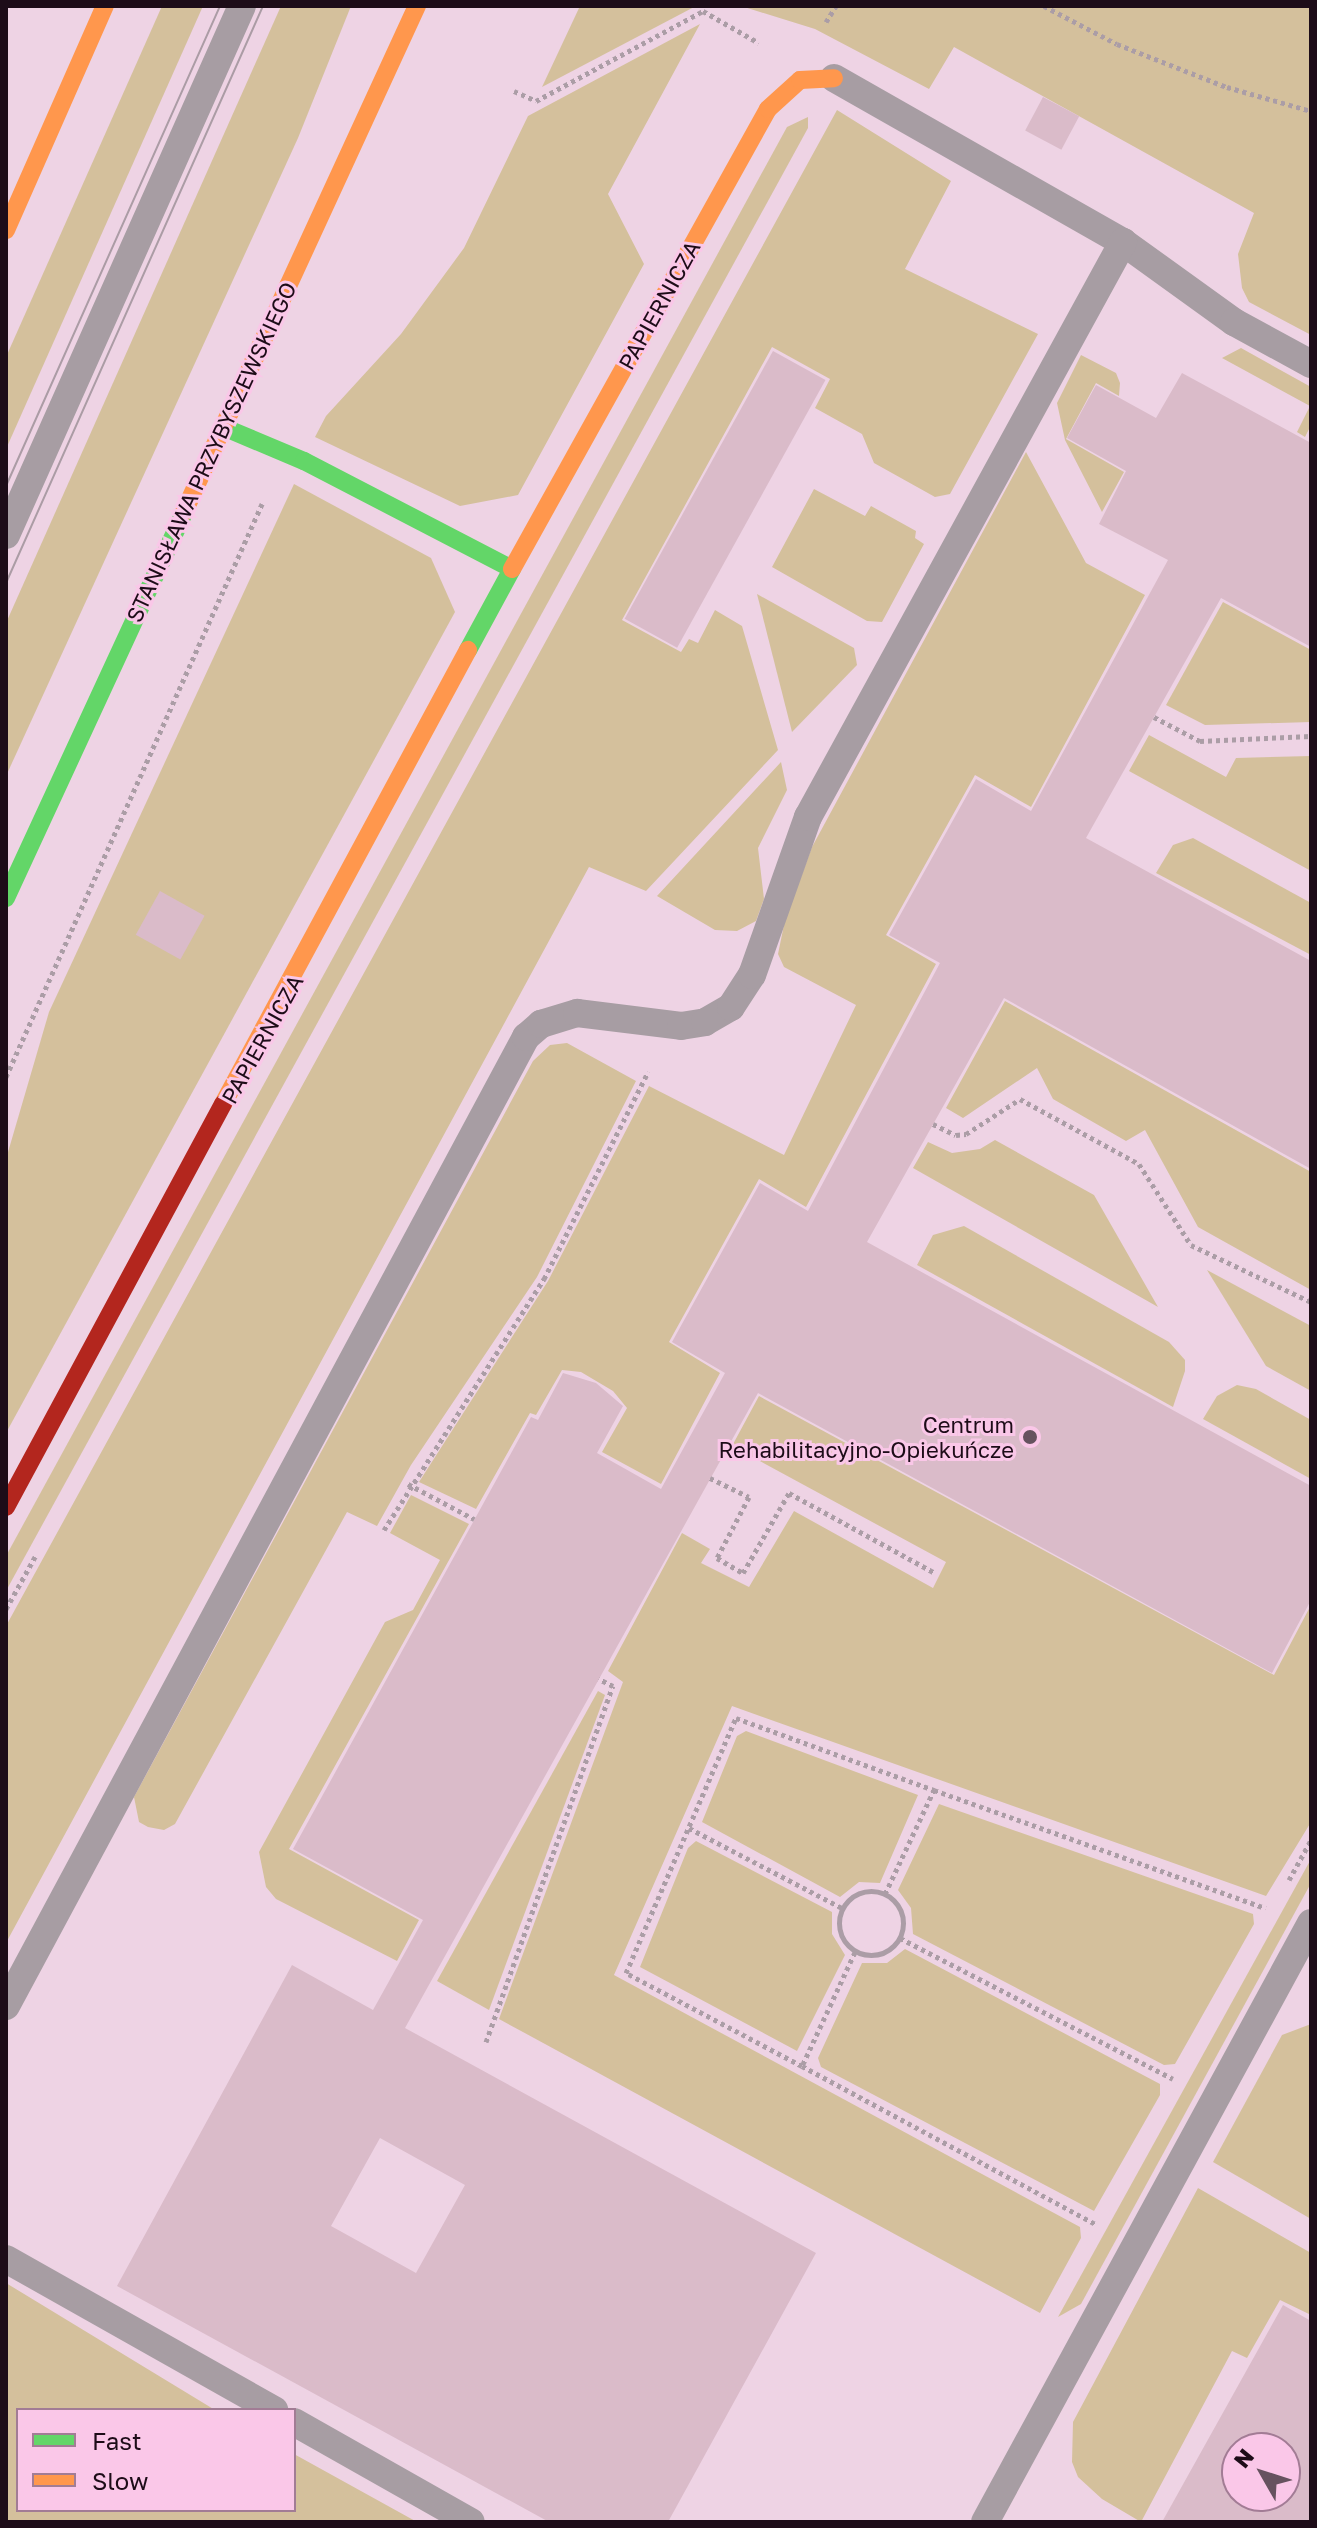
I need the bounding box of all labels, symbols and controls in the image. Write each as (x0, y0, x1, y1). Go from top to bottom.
street label: PAPIERNICZA (613, 236, 705, 374)
street label: STANISŁAWA PRZYBYSZEWSKIEGO (120, 278, 302, 626)
street label: PAPIERNICZA (216, 970, 308, 1108)
place label: Centrum Rehabilitacyjno-Opiekuńcze (718, 1411, 1014, 1462)
marker: Centrum Rehabilitacyjno-Opiekuńcze (1021, 1428, 1039, 1446)
legend (16, 2408, 296, 2512)
text: Fast (92, 2426, 142, 2455)
north arrow (1221, 2432, 1301, 2512)
text: N (1228, 2443, 1259, 2473)
text: Slow (92, 2466, 148, 2495)

